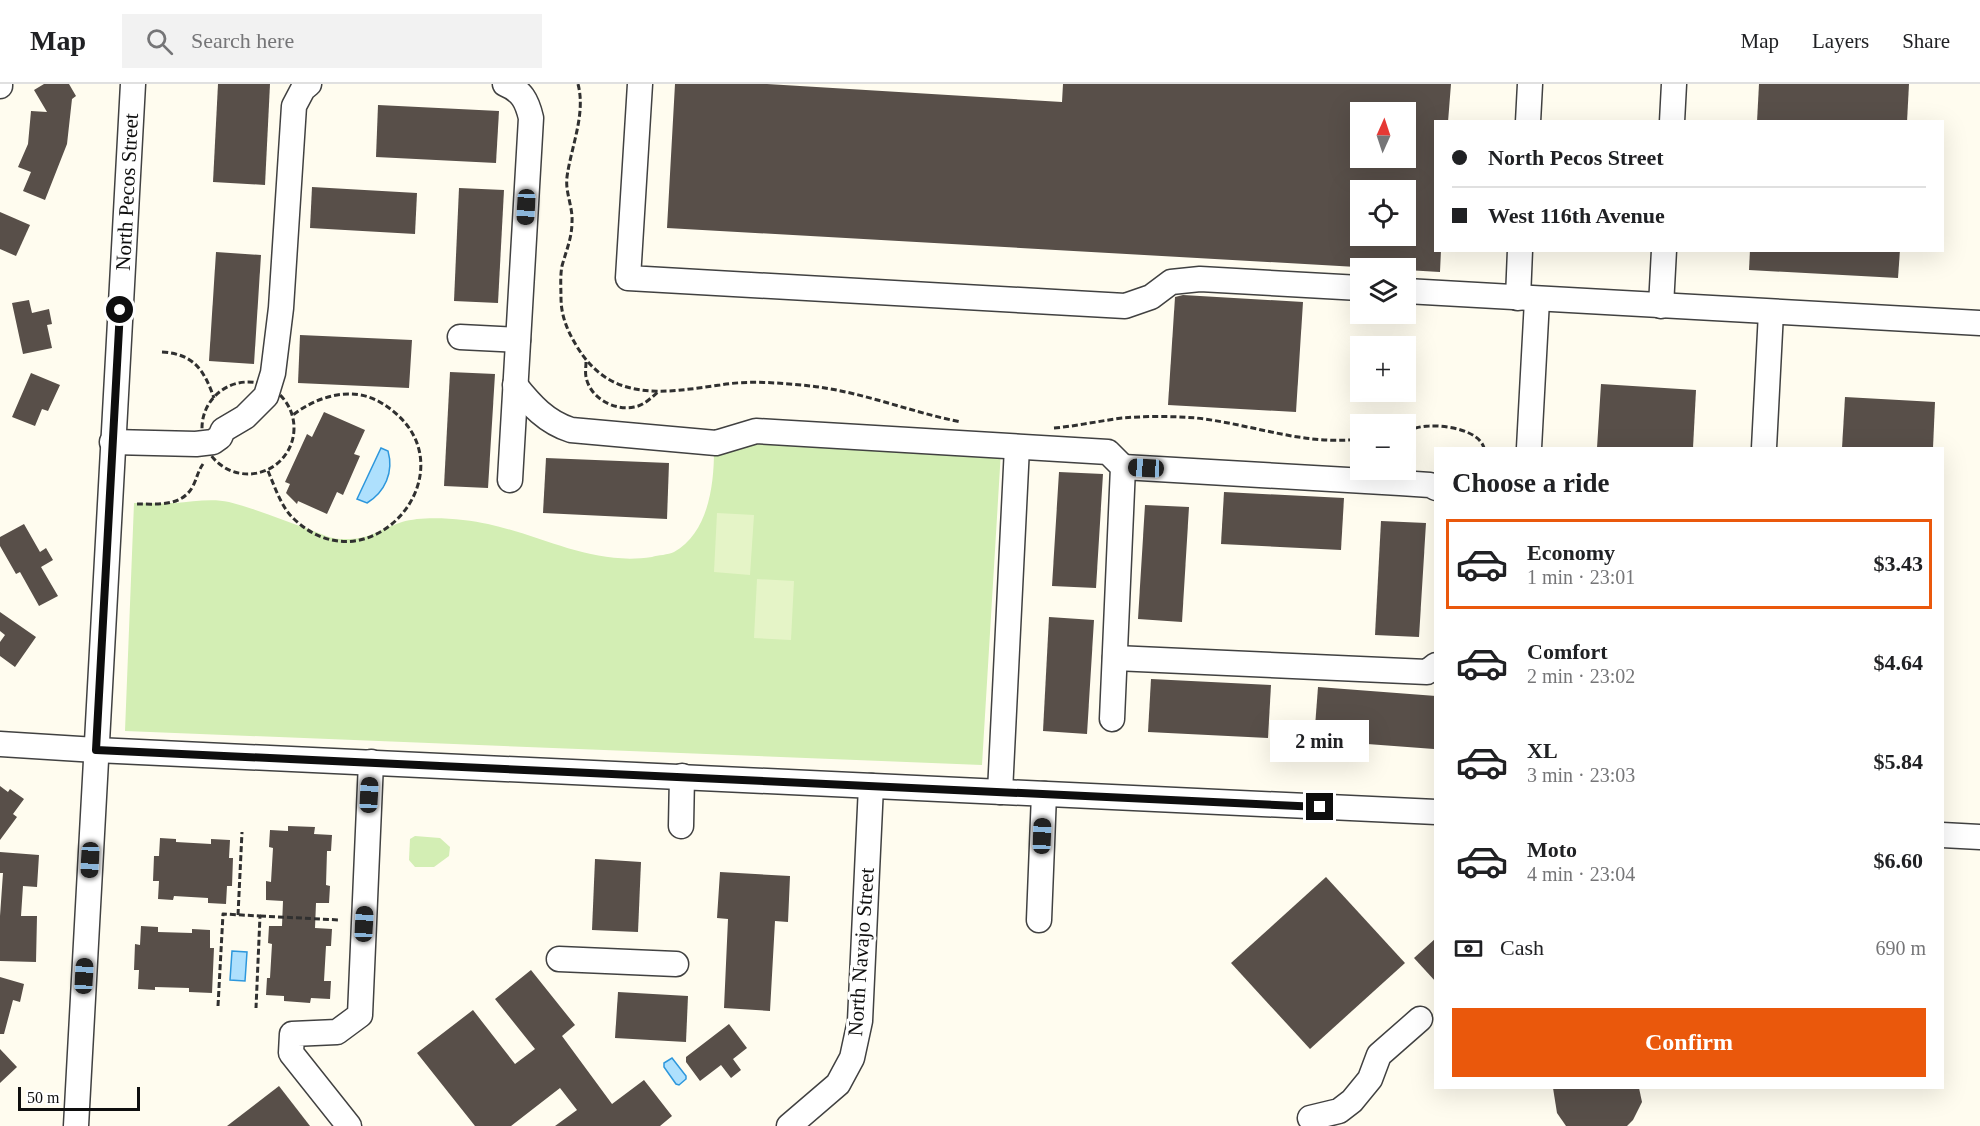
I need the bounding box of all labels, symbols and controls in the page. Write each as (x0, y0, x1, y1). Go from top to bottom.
search box (122, 14, 542, 68)
text: Map (30, 25, 86, 56)
icon: search (143, 25, 176, 58)
text: Search here (191, 28, 294, 53)
text: Map (1741, 29, 1779, 53)
text: Layers (1812, 29, 1869, 53)
text: Share (1902, 29, 1950, 53)
north arrow (1350, 102, 1416, 168)
map controls (1350, 102, 1416, 480)
street label: North Pecos Street (111, 113, 143, 271)
text: North Pecos Street (1488, 145, 1664, 170)
button: locate (1350, 180, 1416, 246)
car (516, 189, 536, 225)
text: West 116th Avenue (1488, 203, 1665, 228)
button: layers (1350, 258, 1416, 324)
route start (106, 296, 133, 323)
button: + (1350, 336, 1416, 402)
button: − (1350, 414, 1416, 480)
car (1128, 458, 1164, 478)
text: Choose a ride (1452, 468, 1610, 498)
icon: car (1455, 537, 1509, 591)
text: Economy (1527, 540, 1615, 565)
text: $3.43 (1874, 551, 1923, 576)
text: 1 min · 23:01 (1527, 566, 1635, 588)
icon: car (1455, 636, 1509, 690)
text: Comfort (1527, 639, 1608, 664)
text: $4.64 (1874, 650, 1923, 675)
text: 2 min · 23:02 (1527, 665, 1635, 687)
callout: 2 min (1270, 720, 1370, 762)
text: 2 min (1295, 730, 1344, 752)
icon: car (1455, 735, 1509, 789)
text: XL (1527, 738, 1558, 763)
text: $5.84 (1874, 749, 1923, 774)
text: 3 min · 23:03 (1527, 764, 1635, 786)
car (359, 777, 379, 813)
route end (1306, 793, 1333, 820)
car (1032, 818, 1052, 854)
icon: car (1455, 834, 1509, 888)
text: Moto (1527, 837, 1577, 862)
car (80, 842, 100, 878)
text: $6.60 (1874, 848, 1923, 873)
text: 4 min · 23:04 (1527, 863, 1635, 885)
street label: North Navajo Street (843, 867, 879, 1037)
car (354, 906, 374, 942)
icon: cash (1452, 932, 1485, 965)
text: Cash (1500, 935, 1544, 960)
text: 690 m (1875, 937, 1926, 959)
car (74, 958, 94, 994)
button: Confirm (1452, 1008, 1926, 1077)
scale bar (18, 1084, 140, 1112)
text: 50 m (27, 1089, 59, 1106)

